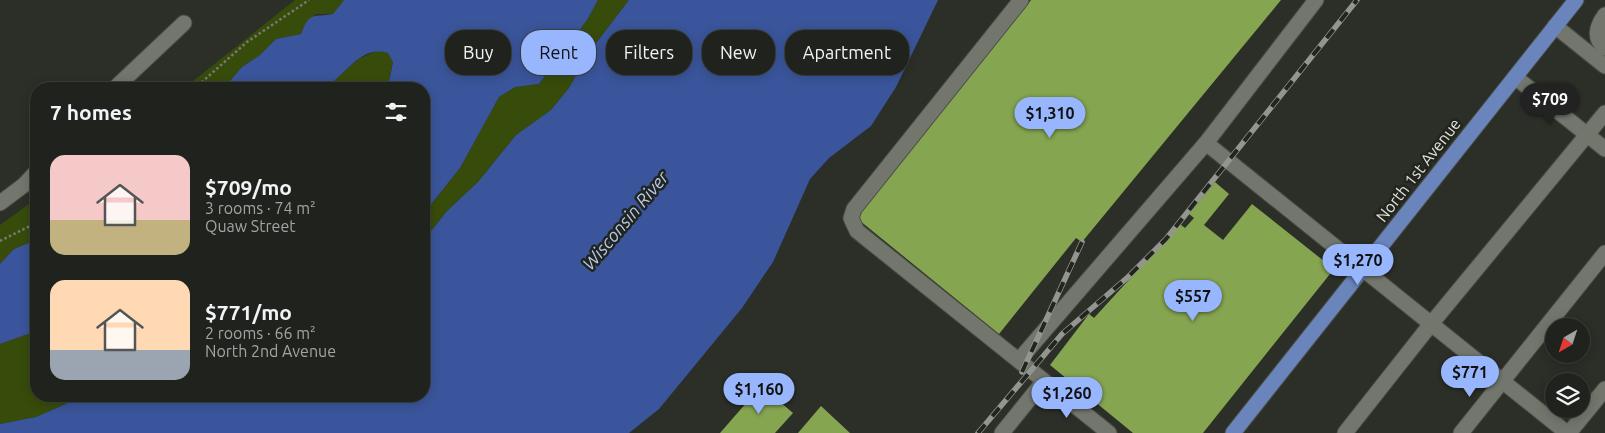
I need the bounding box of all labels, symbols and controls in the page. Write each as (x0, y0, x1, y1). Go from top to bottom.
chip: Buy (445, 30, 511, 75)
chip: Rent (521, 30, 596, 75)
chip: Filters (606, 30, 692, 75)
chip: New (702, 30, 775, 75)
chip: Apartment (785, 30, 909, 75)
pin: $709 (1520, 82, 1580, 125)
text: $709 (1532, 90, 1568, 108)
pin: $1,310 (1009, 96, 1091, 139)
icon: filters (382, 98, 410, 126)
text: 7 homes (50, 100, 132, 124)
text: $1,310 (1025, 104, 1075, 122)
street label: North 1st Avenue (1372, 115, 1464, 225)
water label: Wisconsin River (578, 166, 673, 273)
icon: home (90, 175, 150, 235)
text: $709/mo (205, 175, 292, 199)
text: 3 rooms · 74 m² (205, 199, 316, 217)
text: Quaw Street (205, 217, 296, 235)
pin: $1,270 (1317, 244, 1399, 286)
text: $1,270 (1333, 251, 1383, 269)
pin: $557 (1163, 280, 1223, 322)
text: $557 (1175, 287, 1211, 305)
icon: home (90, 300, 150, 360)
text: $771/mo (205, 300, 292, 324)
north arrow (1545, 318, 1590, 362)
map controls (1545, 318, 1590, 418)
text: 2 rooms · 66 m² (205, 324, 316, 342)
text: North 2nd Avenue (205, 342, 336, 360)
pin: $771 (1440, 356, 1500, 398)
text: $771 (1452, 363, 1488, 381)
pin: $1,160 (718, 372, 800, 415)
button: layers (1545, 373, 1590, 418)
pin: $1,260 (1026, 376, 1108, 419)
text: $1,160 (734, 380, 784, 398)
text: $1,260 (1042, 384, 1092, 402)

